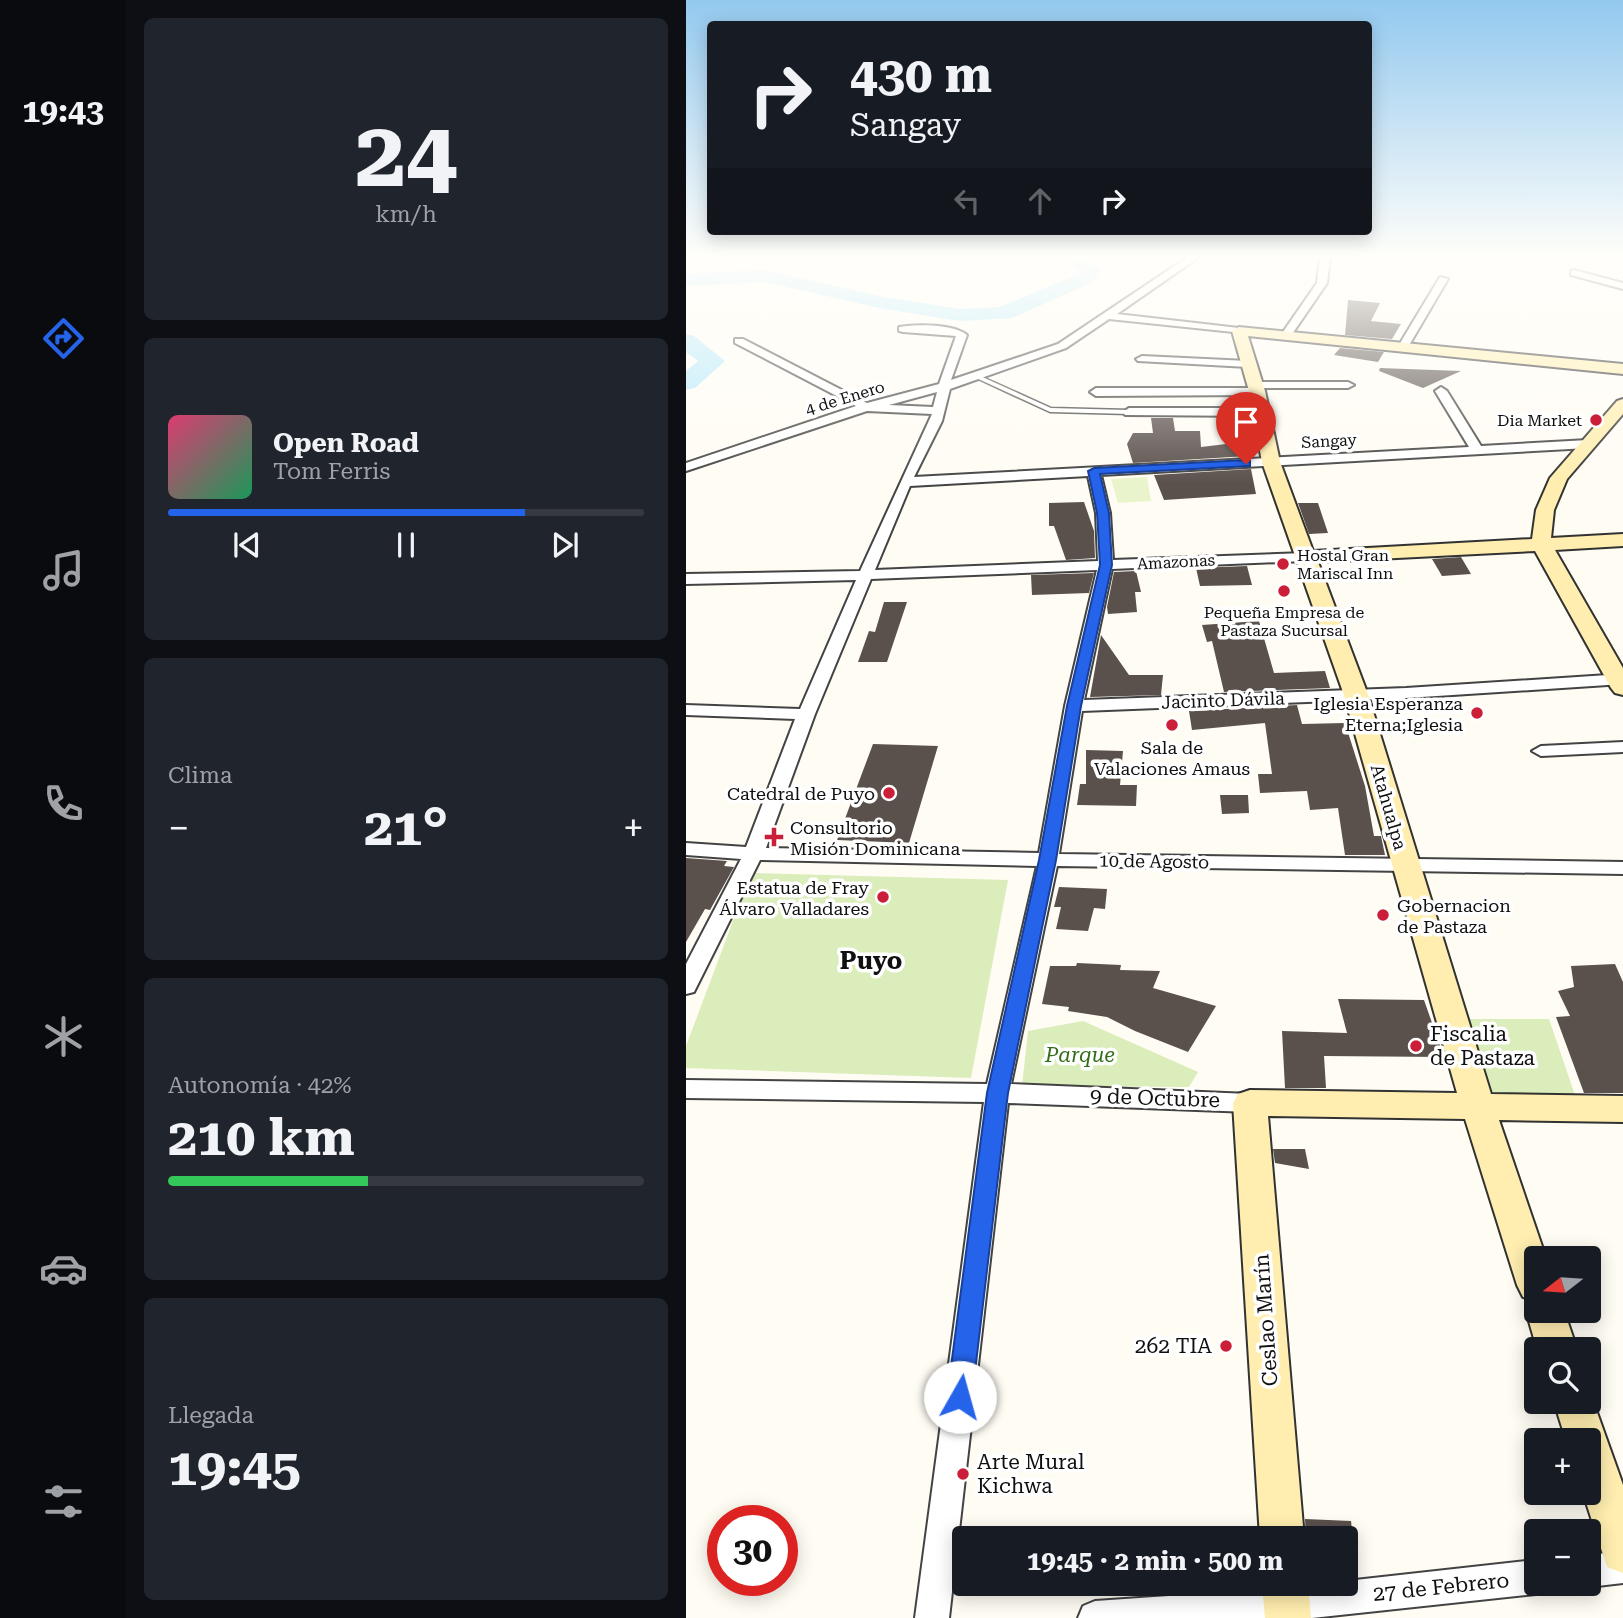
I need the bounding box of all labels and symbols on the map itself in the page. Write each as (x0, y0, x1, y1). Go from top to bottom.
street label: 4 de Enero (803, 377, 887, 419)
pin (1216, 392, 1276, 464)
place label: Dia Market (1497, 411, 1582, 430)
marker: Dia Market (1588, 412, 1604, 428)
street label: Sangay (1301, 430, 1358, 452)
place label: Hostal Gran Mariscal Inn (1297, 546, 1393, 583)
street label: Amazonas (1136, 550, 1216, 574)
marker: Hostal Gran Mariscal Inn (1275, 556, 1291, 572)
marker: Pequeña Empresa de Pastaza Sucursal (1276, 583, 1292, 599)
place label: Pequeña Empresa de Pastaza Sucursal (1204, 603, 1365, 640)
street label: Jacinto Dávila (1161, 687, 1285, 713)
place label: Iglesia Esperanza Eterna;Iglesia (1313, 693, 1463, 735)
marker: Iglesia Esperanza Eterna;Iglesia (1469, 705, 1485, 721)
marker: Sala de Valaciones Amaus (1164, 717, 1180, 733)
place label: Sala de Valaciones Amaus (1094, 737, 1250, 779)
street label: Atahualpa (1367, 762, 1411, 852)
place label: Catedral de Puyo (727, 783, 875, 804)
marker: Catedral de Puyo (881, 785, 897, 801)
place label: Consultorio Misión Dominicana (790, 817, 960, 859)
marker: Consultorio Misión Dominicana (764, 827, 784, 847)
street label: 10 de Agosto (1099, 850, 1209, 872)
place label: Estatua de Fray Álvaro Valladares (719, 877, 869, 919)
marker: Estatua de Fray Álvaro Valladares (875, 889, 891, 905)
place label: Gobernacion de Pastaza (1397, 895, 1511, 937)
marker: Gobernacion de Pastaza (1375, 907, 1391, 923)
district label: Puyo (840, 947, 902, 975)
place label: Fiscalia de Pastaza (1430, 1022, 1536, 1070)
marker: Fiscalia de Pastaza (1408, 1038, 1424, 1054)
park label: Parque (1044, 1043, 1115, 1067)
street label: 9 de Octubre (1089, 1084, 1221, 1112)
north arrow (1524, 1246, 1601, 1323)
street label: Ceslao Marín (1249, 1253, 1283, 1387)
place label: 262 TIA (1135, 1334, 1212, 1358)
marker: 262 TIA (1218, 1338, 1234, 1354)
position arrow (923, 1360, 997, 1434)
place label: Arte Mural Kichwa (977, 1450, 1085, 1498)
marker: Arte Mural Kichwa (955, 1466, 971, 1482)
speed limit sign: 30 (707, 1505, 798, 1596)
street label: 27 de Febrero (1372, 1568, 1510, 1606)

